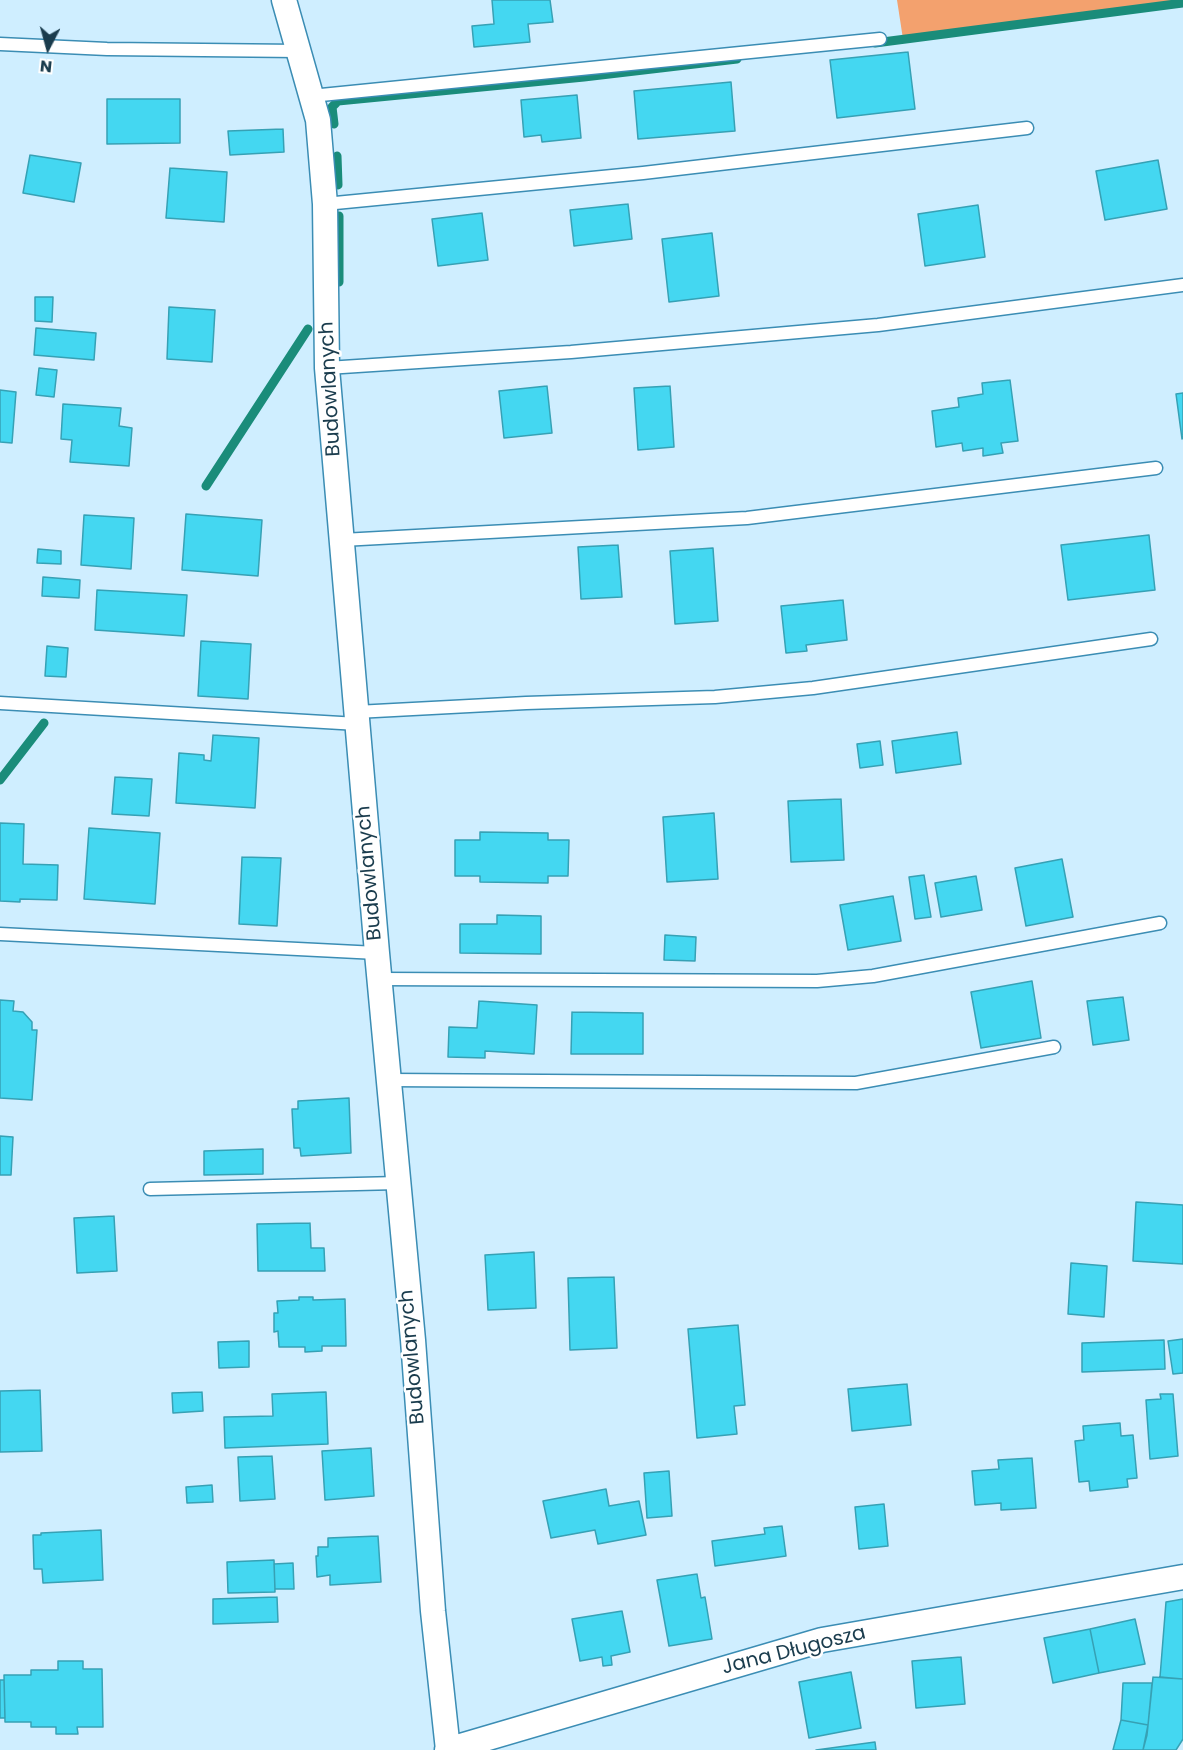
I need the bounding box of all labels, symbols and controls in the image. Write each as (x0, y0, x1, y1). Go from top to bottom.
north arrow (18, 18, 78, 78)
text: N (39, 54, 53, 78)
street label: Budowlanych (315, 321, 347, 457)
street label: Budowlanych (352, 805, 388, 941)
street label: Budowlanych (395, 1289, 431, 1425)
street label: Jana Długosza (720, 1622, 868, 1680)

